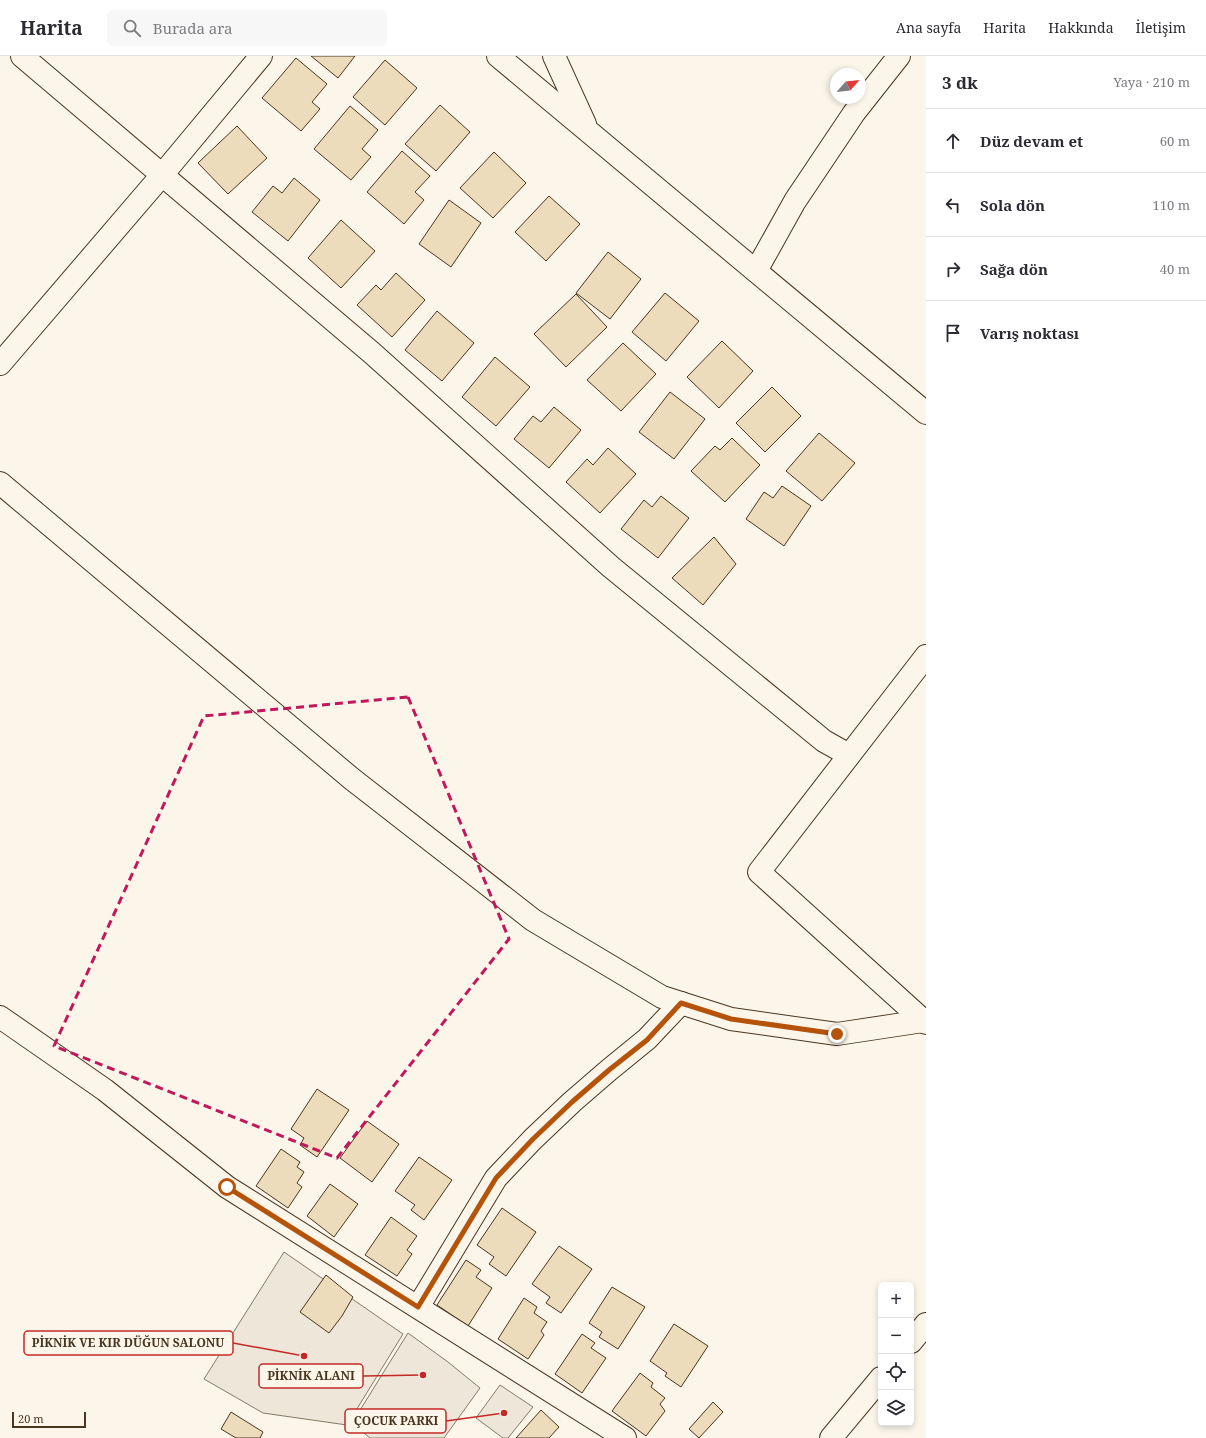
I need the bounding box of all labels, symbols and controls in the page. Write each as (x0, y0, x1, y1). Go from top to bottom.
search box (107, 10, 387, 46)
text: Harita (20, 15, 83, 41)
icon: search (121, 17, 143, 39)
text: Burada ara (153, 18, 232, 38)
text: Ana sayfa (896, 18, 961, 37)
text: Harita (983, 18, 1026, 37)
text: Hakkında (1048, 18, 1114, 37)
text: İletişim (1136, 18, 1186, 37)
north arrow (830, 68, 866, 104)
text: 3 dk (942, 71, 978, 94)
text: Yaya · 210 m (1113, 73, 1190, 91)
icon: ahead (942, 130, 964, 152)
text: Düz devam et (980, 131, 1083, 151)
text: 60 m (1160, 132, 1190, 150)
icon: left (942, 194, 964, 216)
text: Sola dön (980, 195, 1045, 215)
text: 110 m (1153, 196, 1190, 214)
icon: right (942, 258, 964, 280)
text: Sağa dön (980, 259, 1048, 279)
text: 40 m (1160, 260, 1190, 278)
icon: arrive (942, 322, 964, 344)
text: Varış noktası (980, 323, 1079, 343)
route end (828, 1025, 846, 1043)
route start (218, 1178, 236, 1196)
map controls (878, 1282, 914, 1426)
button: + (878, 1282, 914, 1318)
button: − (878, 1318, 914, 1354)
callout: PİKNİK VE KIR DÜĞUN SALONU (24, 1331, 233, 1355)
text: PİKNİK VE KIR DÜĞUN SALONU (32, 1334, 224, 1351)
button: locate (878, 1354, 914, 1390)
callout: PİKNİK ALANI (259, 1364, 363, 1388)
text: PİKNİK ALANI (267, 1367, 355, 1384)
button: layers (878, 1390, 914, 1426)
callout: ÇOCUK PARKI (345, 1409, 446, 1433)
scale bar (12, 1410, 86, 1429)
text: 20 m (18, 1411, 44, 1426)
text: ÇOCUK PARKI (354, 1412, 439, 1429)

